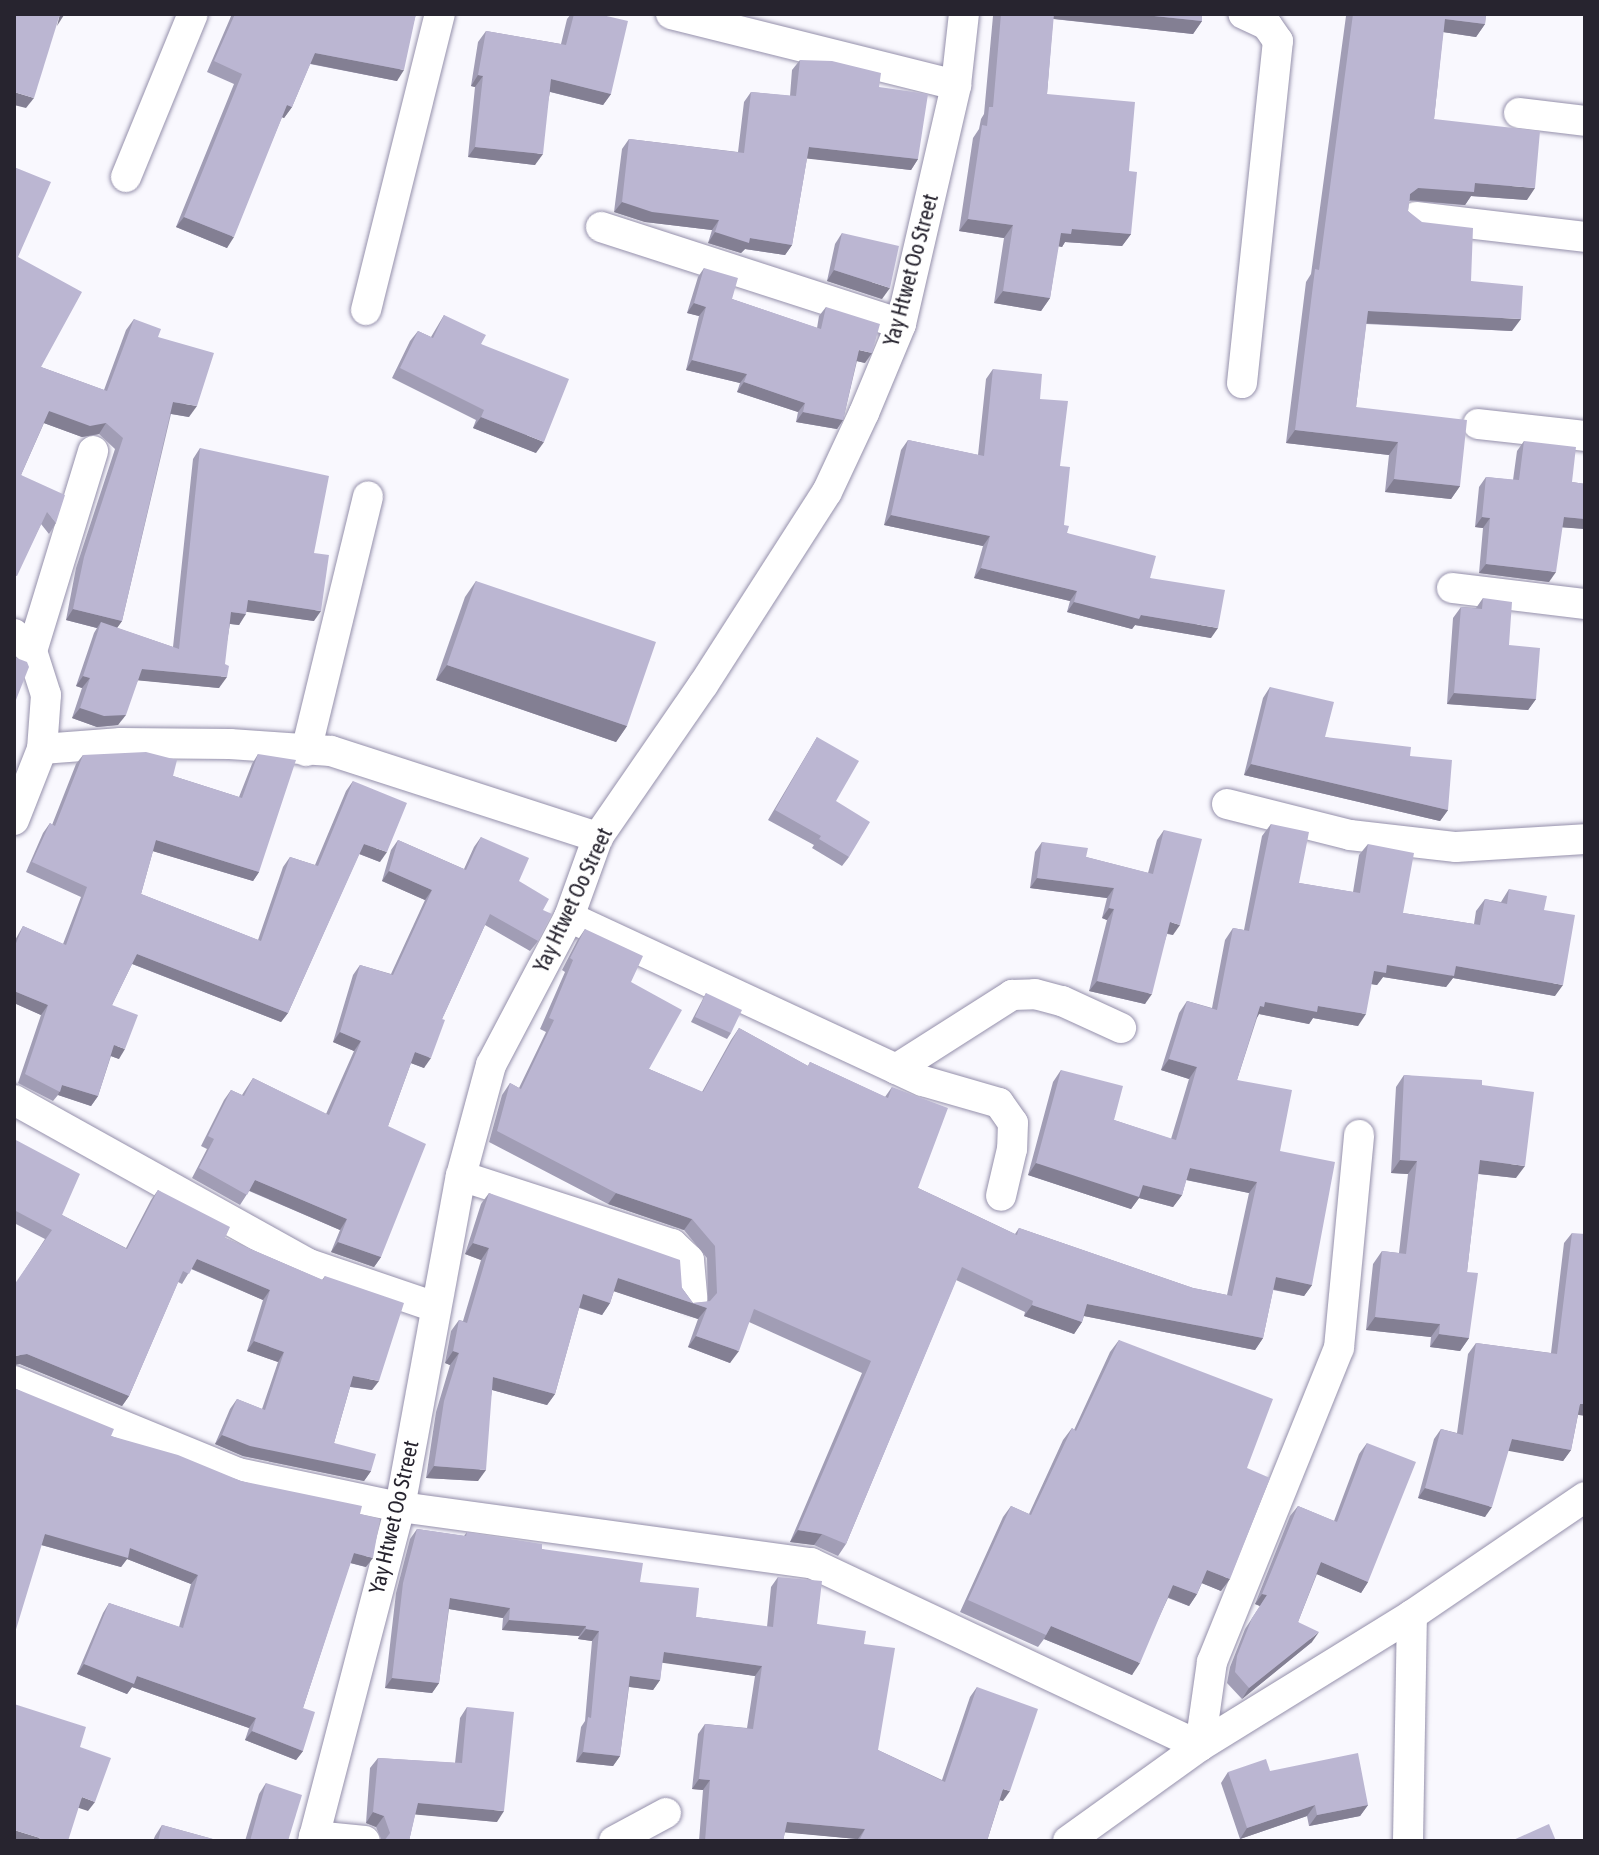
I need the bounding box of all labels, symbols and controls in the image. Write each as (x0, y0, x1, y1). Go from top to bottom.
street label: Yay Htwet Oo Street (878, 191, 944, 349)
street label: Yay Htwet Oo Street (528, 823, 618, 977)
street label: Yay Htwet Oo Street (364, 1438, 424, 1596)

